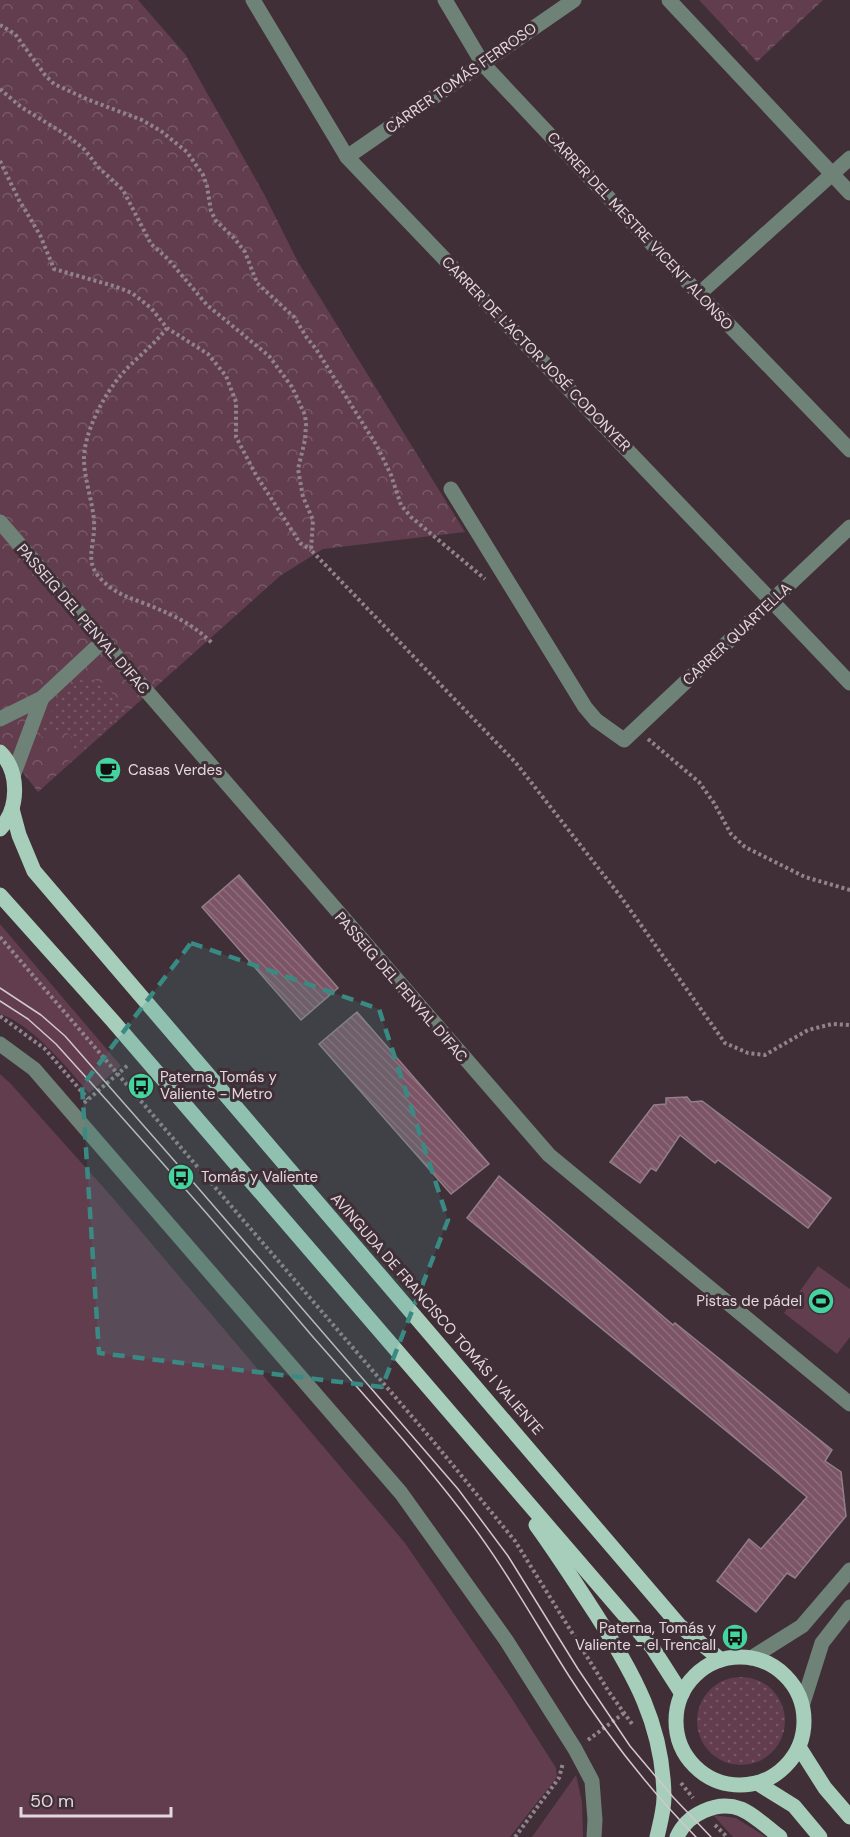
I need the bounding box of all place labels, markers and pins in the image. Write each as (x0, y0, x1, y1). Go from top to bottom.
cafe icon: Casas Verdes (93, 755, 123, 785)
place label: Casas Verdes (128, 760, 222, 780)
place label: Paterna, Tomás y Valiente - Metro (160, 1067, 278, 1104)
bus stop icon: Paterna, Tomás y Valiente - Metro (126, 1071, 156, 1101)
bus stop icon: Tomás y Valiente (166, 1162, 196, 1192)
place label: Tomás y Valiente (201, 1167, 318, 1187)
sports icon: Pistas de pádel (806, 1286, 836, 1316)
place label: Pistas de pádel (696, 1291, 802, 1311)
place label: Paterna, Tomás y Valiente - el Trencall (575, 1618, 717, 1655)
bus stop icon: Paterna, Tomás y Valiente - el Trencall (720, 1622, 750, 1652)

